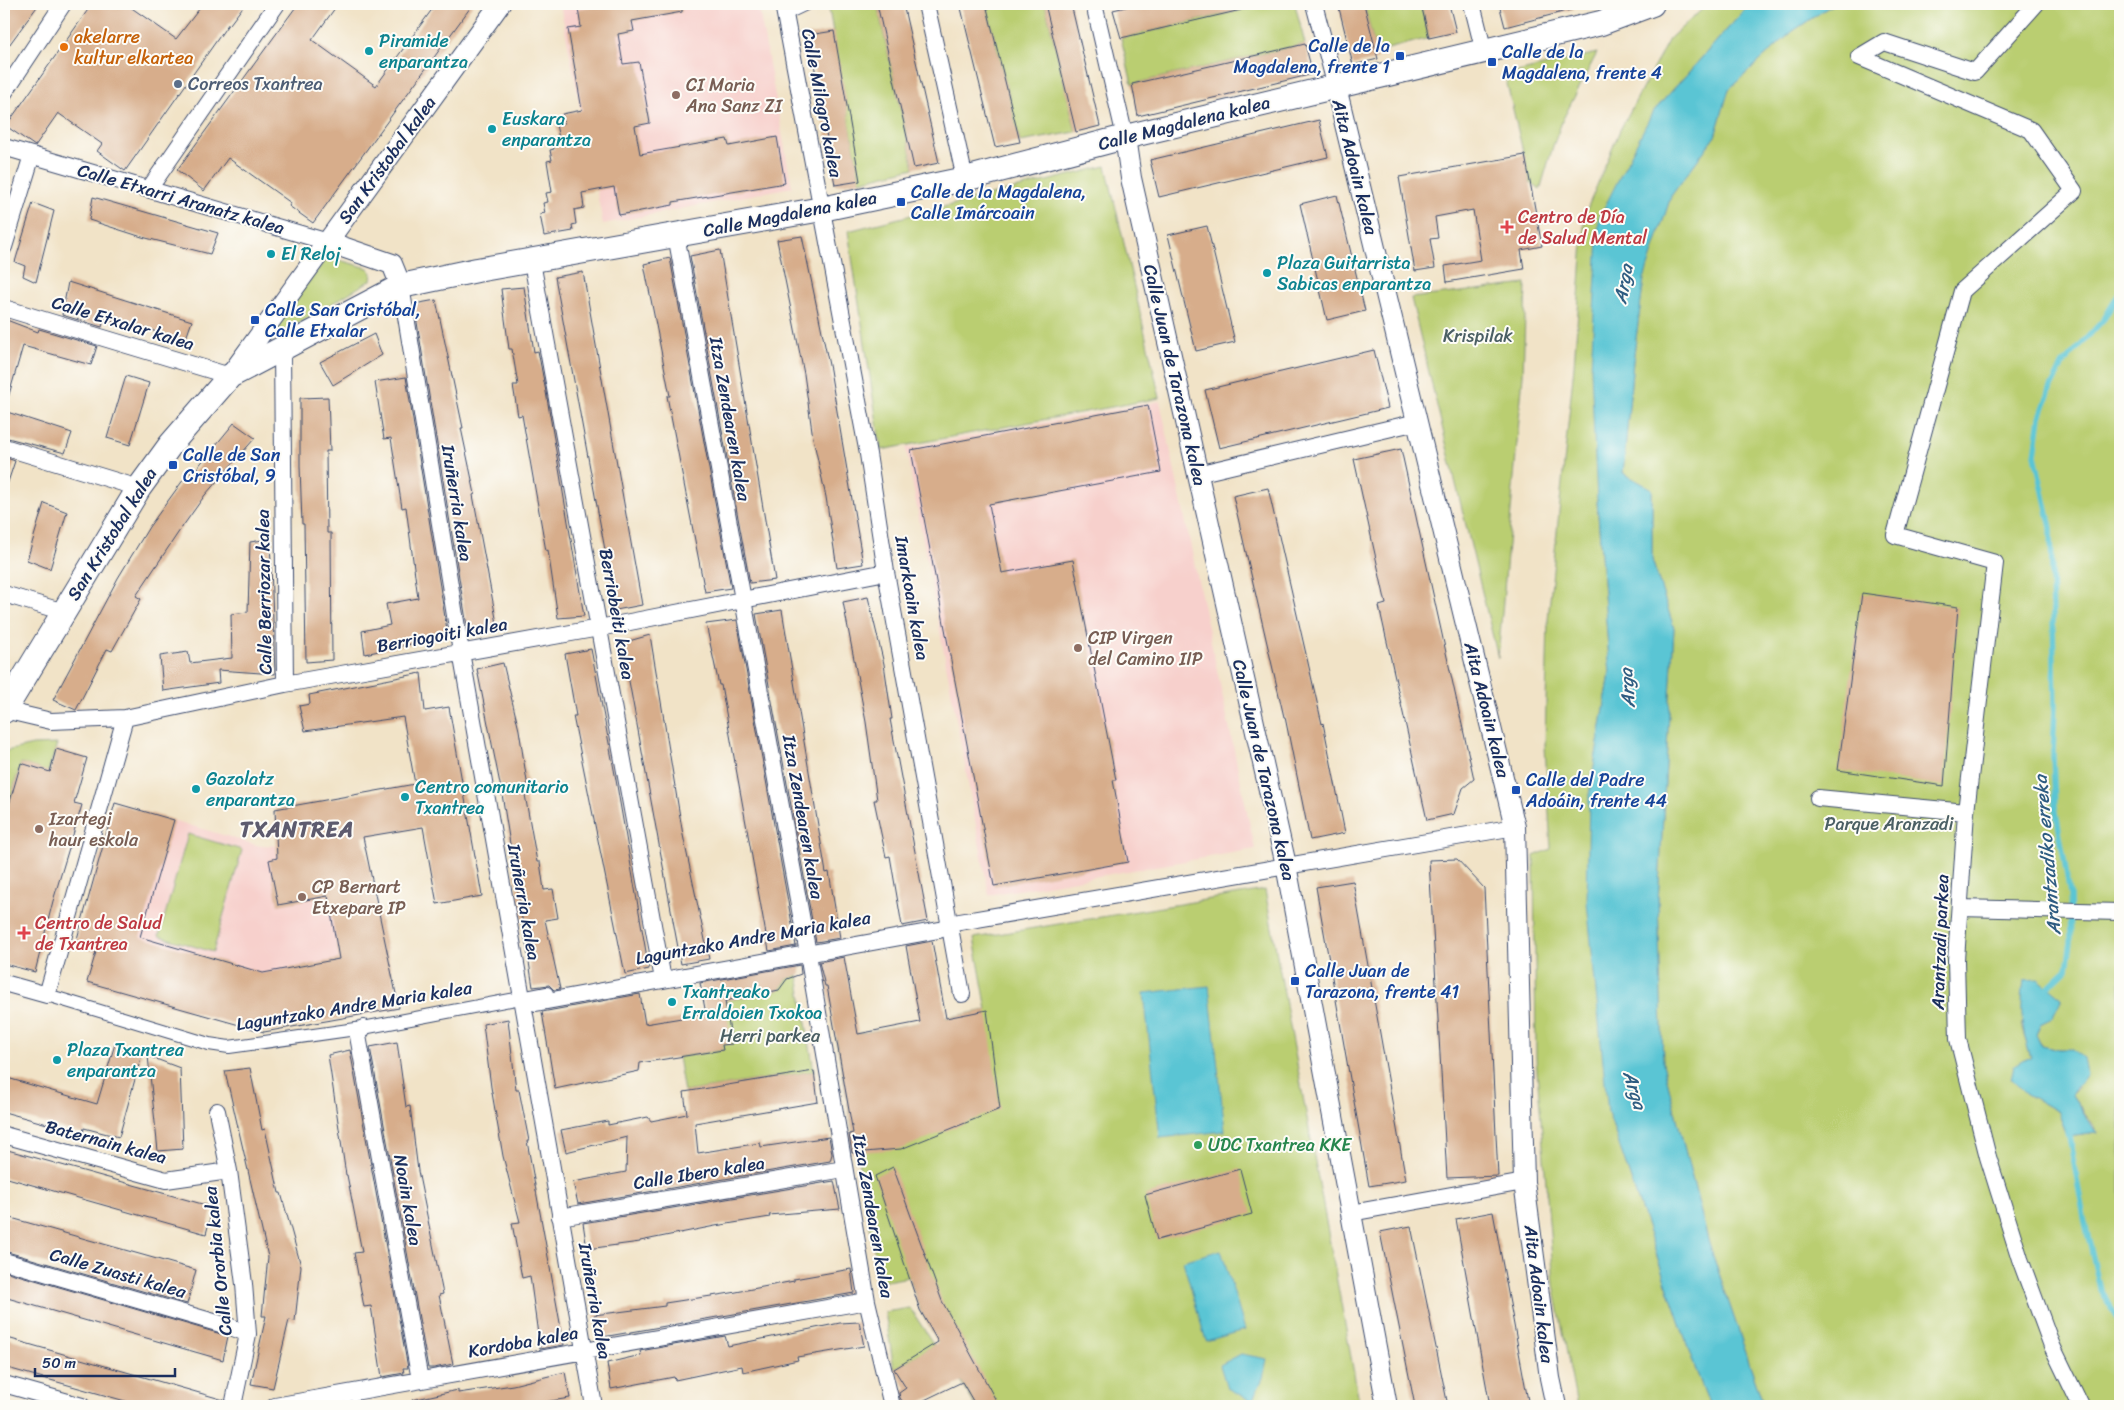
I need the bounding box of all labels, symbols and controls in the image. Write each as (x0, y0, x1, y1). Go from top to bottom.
place label: akelarre kultur elkartea (74, 21, 193, 74)
place label: Piramide enparantza (379, 25, 468, 78)
street label: Calle Milagro kalea (792, 26, 852, 181)
place label: Calle de la Magdalena, frente 1 (1234, 30, 1390, 83)
place label: Calle de la Magdalena, frente 4 (1502, 36, 1662, 89)
marker: akelarre kultur elkartea (58, 41, 70, 53)
marker: Piramide enparantza (363, 45, 375, 57)
marker: Calle de la Magdalena, frente 1 (1394, 50, 1406, 62)
marker: Calle de la Magdalena, frente 4 (1486, 56, 1498, 68)
place label: Correos Txantrea (188, 68, 323, 100)
place label: CI Maria Ana Sanz ZI (685, 69, 784, 122)
marker: Correos Txantrea (172, 78, 184, 90)
street label: Calle Magdalena kalea (1095, 86, 1273, 160)
street label: San Kristobal kalea (329, 89, 445, 231)
marker: CI Maria Ana Sanz ZI (670, 89, 682, 101)
street label: Aita Adoain kalea (1322, 95, 1388, 239)
place label: Euskara enparantza (502, 103, 591, 156)
marker: Euskara enparantza (486, 123, 498, 135)
street label: Calle Etxarri Aranatz kalea (74, 154, 288, 244)
place label: Calle de la Magdalena, Calle Imárcoain (911, 176, 1086, 229)
street label: Calle Magdalena kalea (700, 181, 880, 247)
marker: Calle de la Magdalena, Calle Imárcoain (895, 196, 907, 208)
place label: Centro de Día de Salud Mental (1518, 201, 1648, 254)
marker: Centro de Día de Salud Mental (1500, 220, 1514, 234)
place label: El Reloj (281, 238, 341, 270)
place label: Plaza Guitarrista Sabicas enparantza (1277, 247, 1431, 300)
marker: El Reloj (265, 248, 277, 260)
water label: Arga (1603, 260, 1643, 307)
street label: Calle Juan de Tarazona kalea (1134, 261, 1216, 489)
marker: Plaza Guitarrista Sabicas enparantza (1261, 267, 1273, 279)
street label: Calle Etxalar kalea (48, 286, 198, 360)
place label: Calle San Cristóbal, Calle Etxalar (265, 294, 421, 347)
marker: Calle San Cristóbal, Calle Etxalar (249, 314, 261, 326)
park label: Krispilak (1443, 320, 1513, 352)
street label: Itza Zendearen kalea (700, 333, 760, 505)
place label: Calle de San Cristóbal, 9 (183, 439, 281, 492)
street label: Iruñerria kalea (432, 441, 482, 564)
marker: Calle de San Cristóbal, 9 (167, 459, 179, 471)
street label: San Kristobal kalea (58, 461, 166, 607)
street label: Calle Berriozar kalea (247, 509, 281, 675)
street label: Imarkoain kalea (885, 532, 939, 663)
street label: Berriobeiti kalea (590, 546, 644, 682)
street label: Berriogoiti kalea (374, 608, 510, 662)
place label: CIP Virgen del Camino IIP (1088, 622, 1203, 675)
street label: Aita Adoain kalea (1454, 638, 1520, 782)
marker: CIP Virgen del Camino IIP (1072, 642, 1084, 654)
street label: Calle Juan de Tarazona kalea (1223, 656, 1305, 884)
water label: Arga (1609, 666, 1645, 710)
street label: Itza Zendearen kalea (773, 731, 833, 903)
place label: Gazolatz enparantza (206, 763, 295, 816)
place label: Calle del Padre Adoáin, frente 44 (1525, 764, 1667, 817)
place label: Centro comunitario Txantrea (415, 771, 569, 824)
water label: Arantzadiko erreka (2023, 772, 2071, 937)
marker: Gazolatz enparantza (190, 783, 202, 795)
marker: Calle del Padre Adoáin, frente 44 (1510, 784, 1522, 796)
marker: Centro comunitario Txantrea (399, 791, 411, 803)
place label: Izartegi haur eskola (48, 803, 139, 856)
park label: Parque Aranzadi (1824, 808, 1955, 840)
district label: TXANTREA (240, 810, 354, 849)
marker: Izartegi haur eskola (33, 823, 45, 835)
street label: Iruñerria kalea (498, 840, 550, 963)
place label: CP Bernart Etxepare IP (312, 871, 406, 924)
street label: Arantzadi parkea (1922, 874, 1958, 1011)
marker: CP Bernart Etxepare IP (296, 891, 308, 903)
street label: Laguntzako Andre Maria kalea (633, 901, 874, 974)
place label: Centro de Salud de Txantrea (35, 907, 163, 960)
marker: Centro de Salud de Txantrea (17, 926, 31, 940)
place label: Calle Juan de Tarazona, frente 41 (1305, 955, 1459, 1008)
street label: Laguntzako Andre Maria kalea (234, 971, 475, 1040)
marker: Calle Juan de Tarazona, frente 41 (1289, 975, 1301, 987)
place label: Txantreako Erraldoien Txokoa (682, 976, 822, 1029)
marker: Txantreako Erraldoien Txokoa (666, 996, 678, 1008)
park label: Herri parkea (720, 1020, 821, 1052)
place label: Plaza Txantrea enparantza (67, 1034, 185, 1087)
marker: Plaza Txantrea enparantza (51, 1054, 63, 1066)
water label: Arga (1613, 1065, 1657, 1115)
street label: Baternain kalea (42, 1110, 170, 1174)
place label: UDC Txantrea KKE (1208, 1129, 1352, 1161)
street label: Itza Zendearen kalea (843, 1130, 903, 1302)
marker: UDC Txantrea KKE (1192, 1139, 1204, 1151)
street label: Calle Ibero kalea (631, 1147, 767, 1199)
street label: Noain kalea (384, 1152, 432, 1248)
street label: Calle Ororbia kalea (194, 1184, 242, 1337)
street label: Aita Adoain kalea (1515, 1222, 1563, 1366)
street label: Calle Zuasti kalea (46, 1238, 191, 1308)
street label: Iruñerria kalea (569, 1239, 621, 1362)
street label: Kordoba kalea (465, 1317, 581, 1367)
scale bar (35, 1345, 175, 1377)
text: 50 m (42, 1350, 77, 1376)

